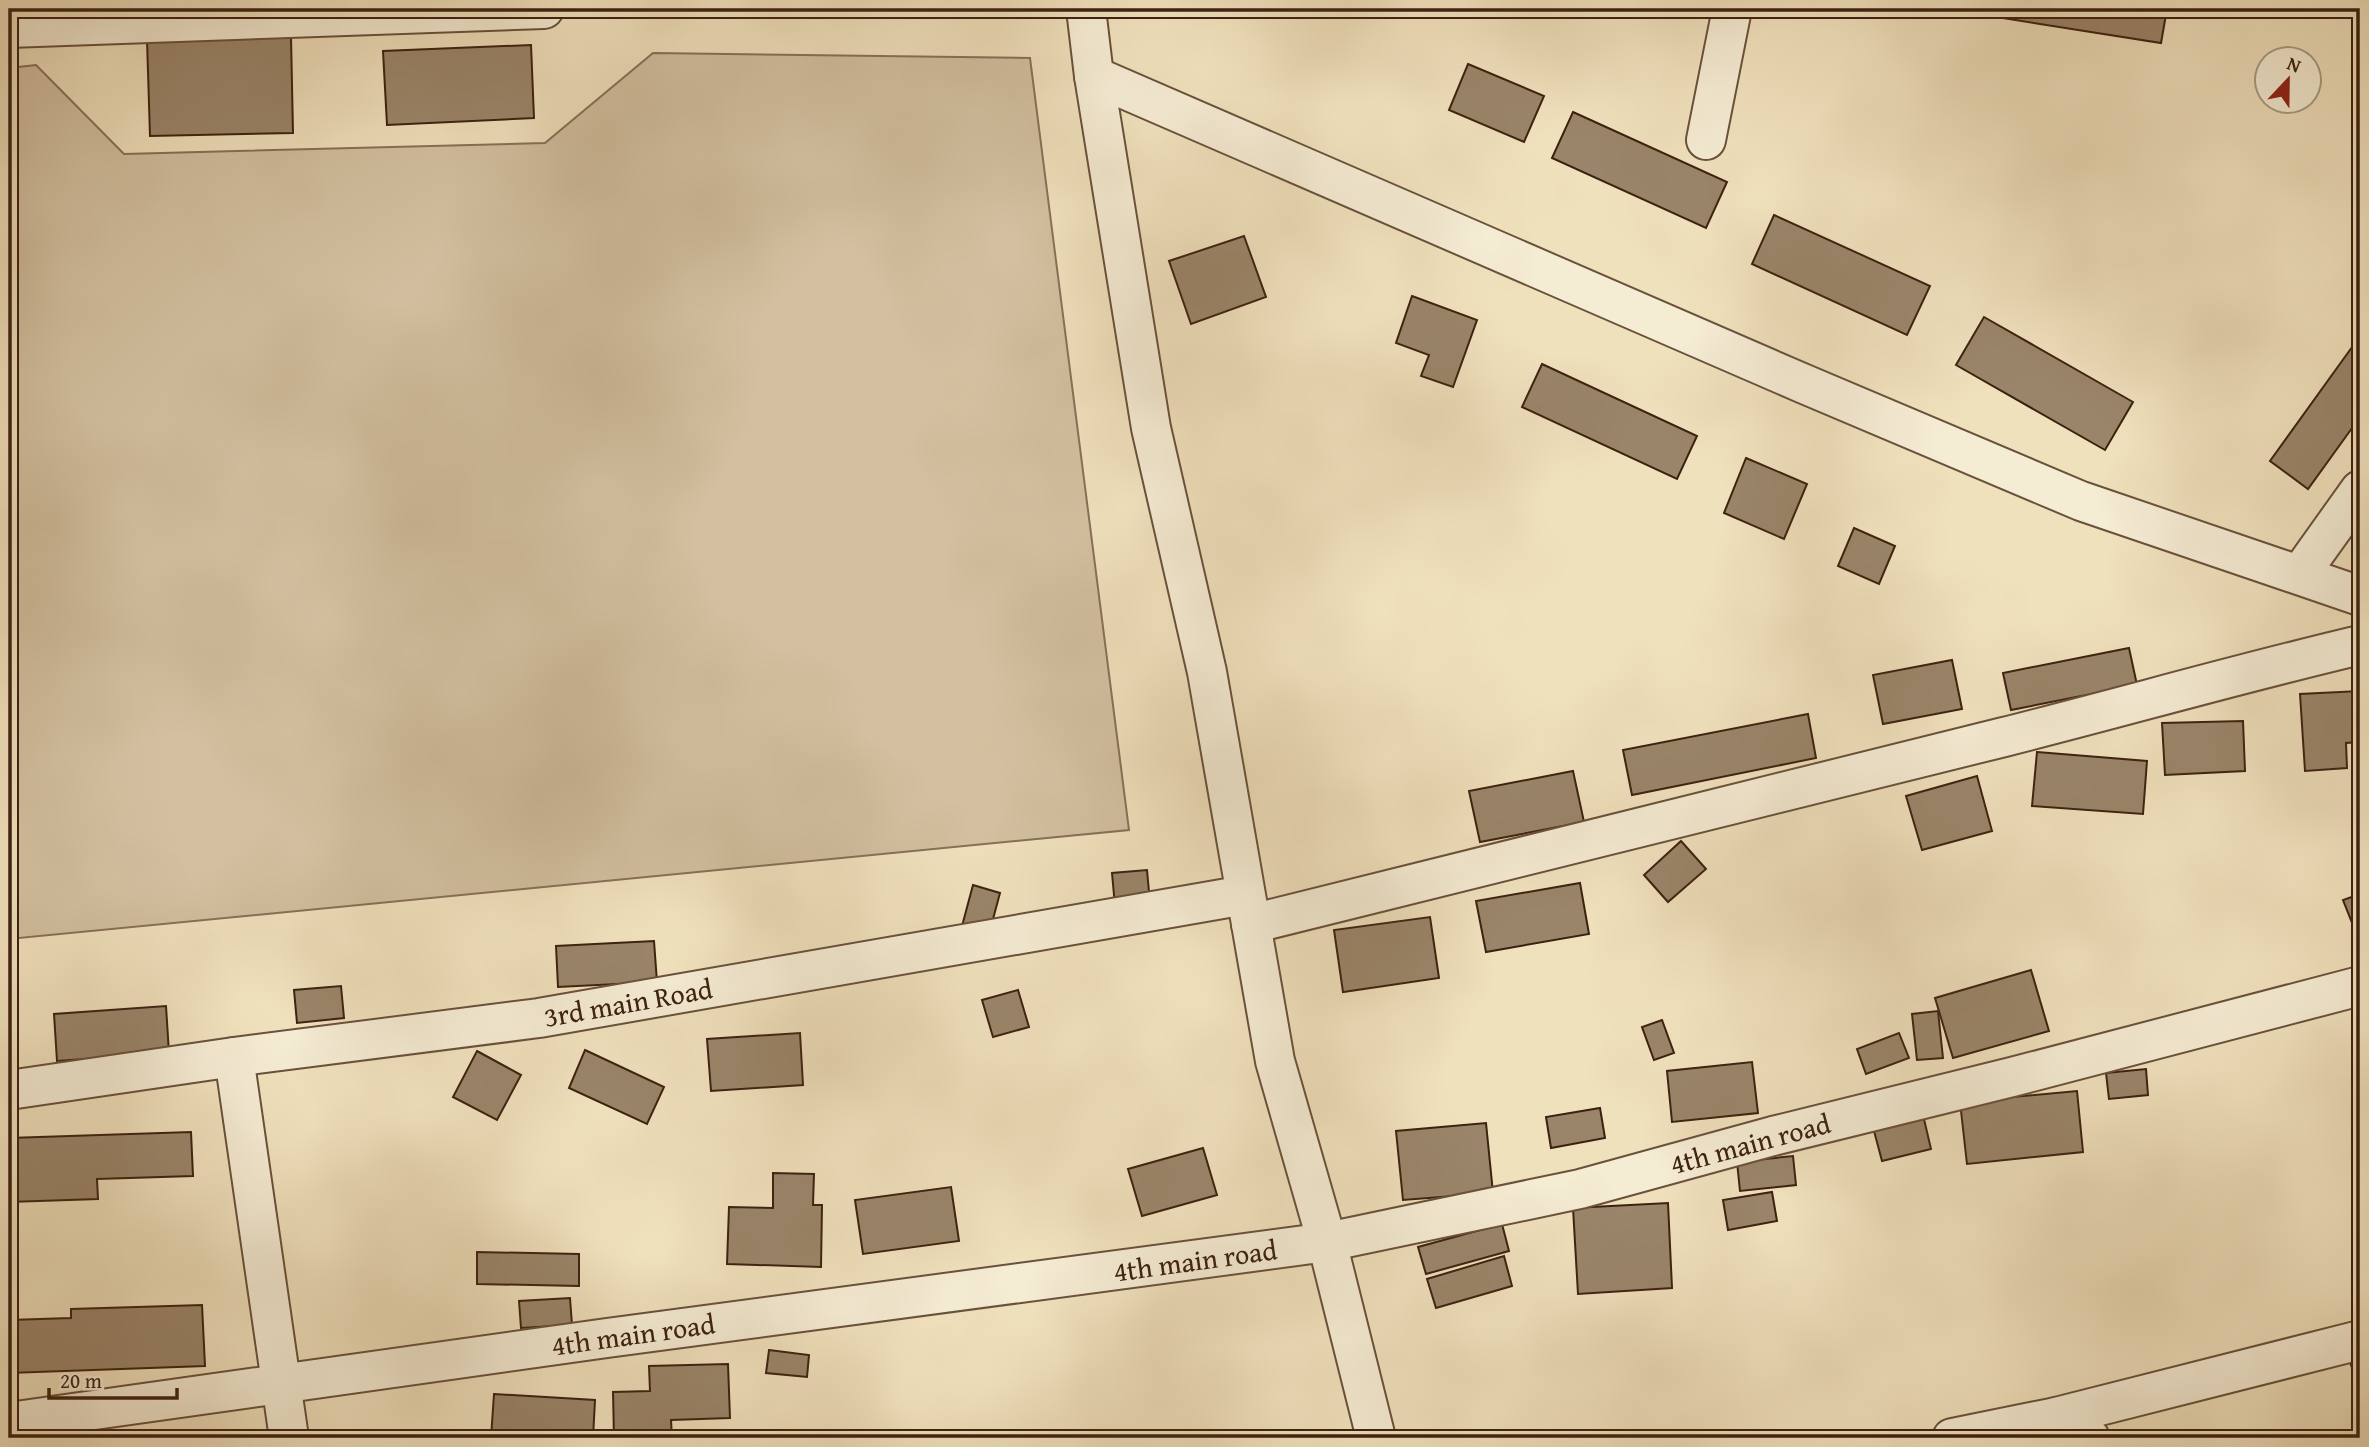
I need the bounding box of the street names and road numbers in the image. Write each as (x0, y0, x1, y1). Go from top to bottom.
street label: 3rd main Road (541, 967, 715, 1037)
street label: 4th main road (1665, 1102, 1835, 1184)
street label: 4th main road (1111, 1228, 1279, 1292)
street label: 4th main road (549, 1302, 717, 1366)

